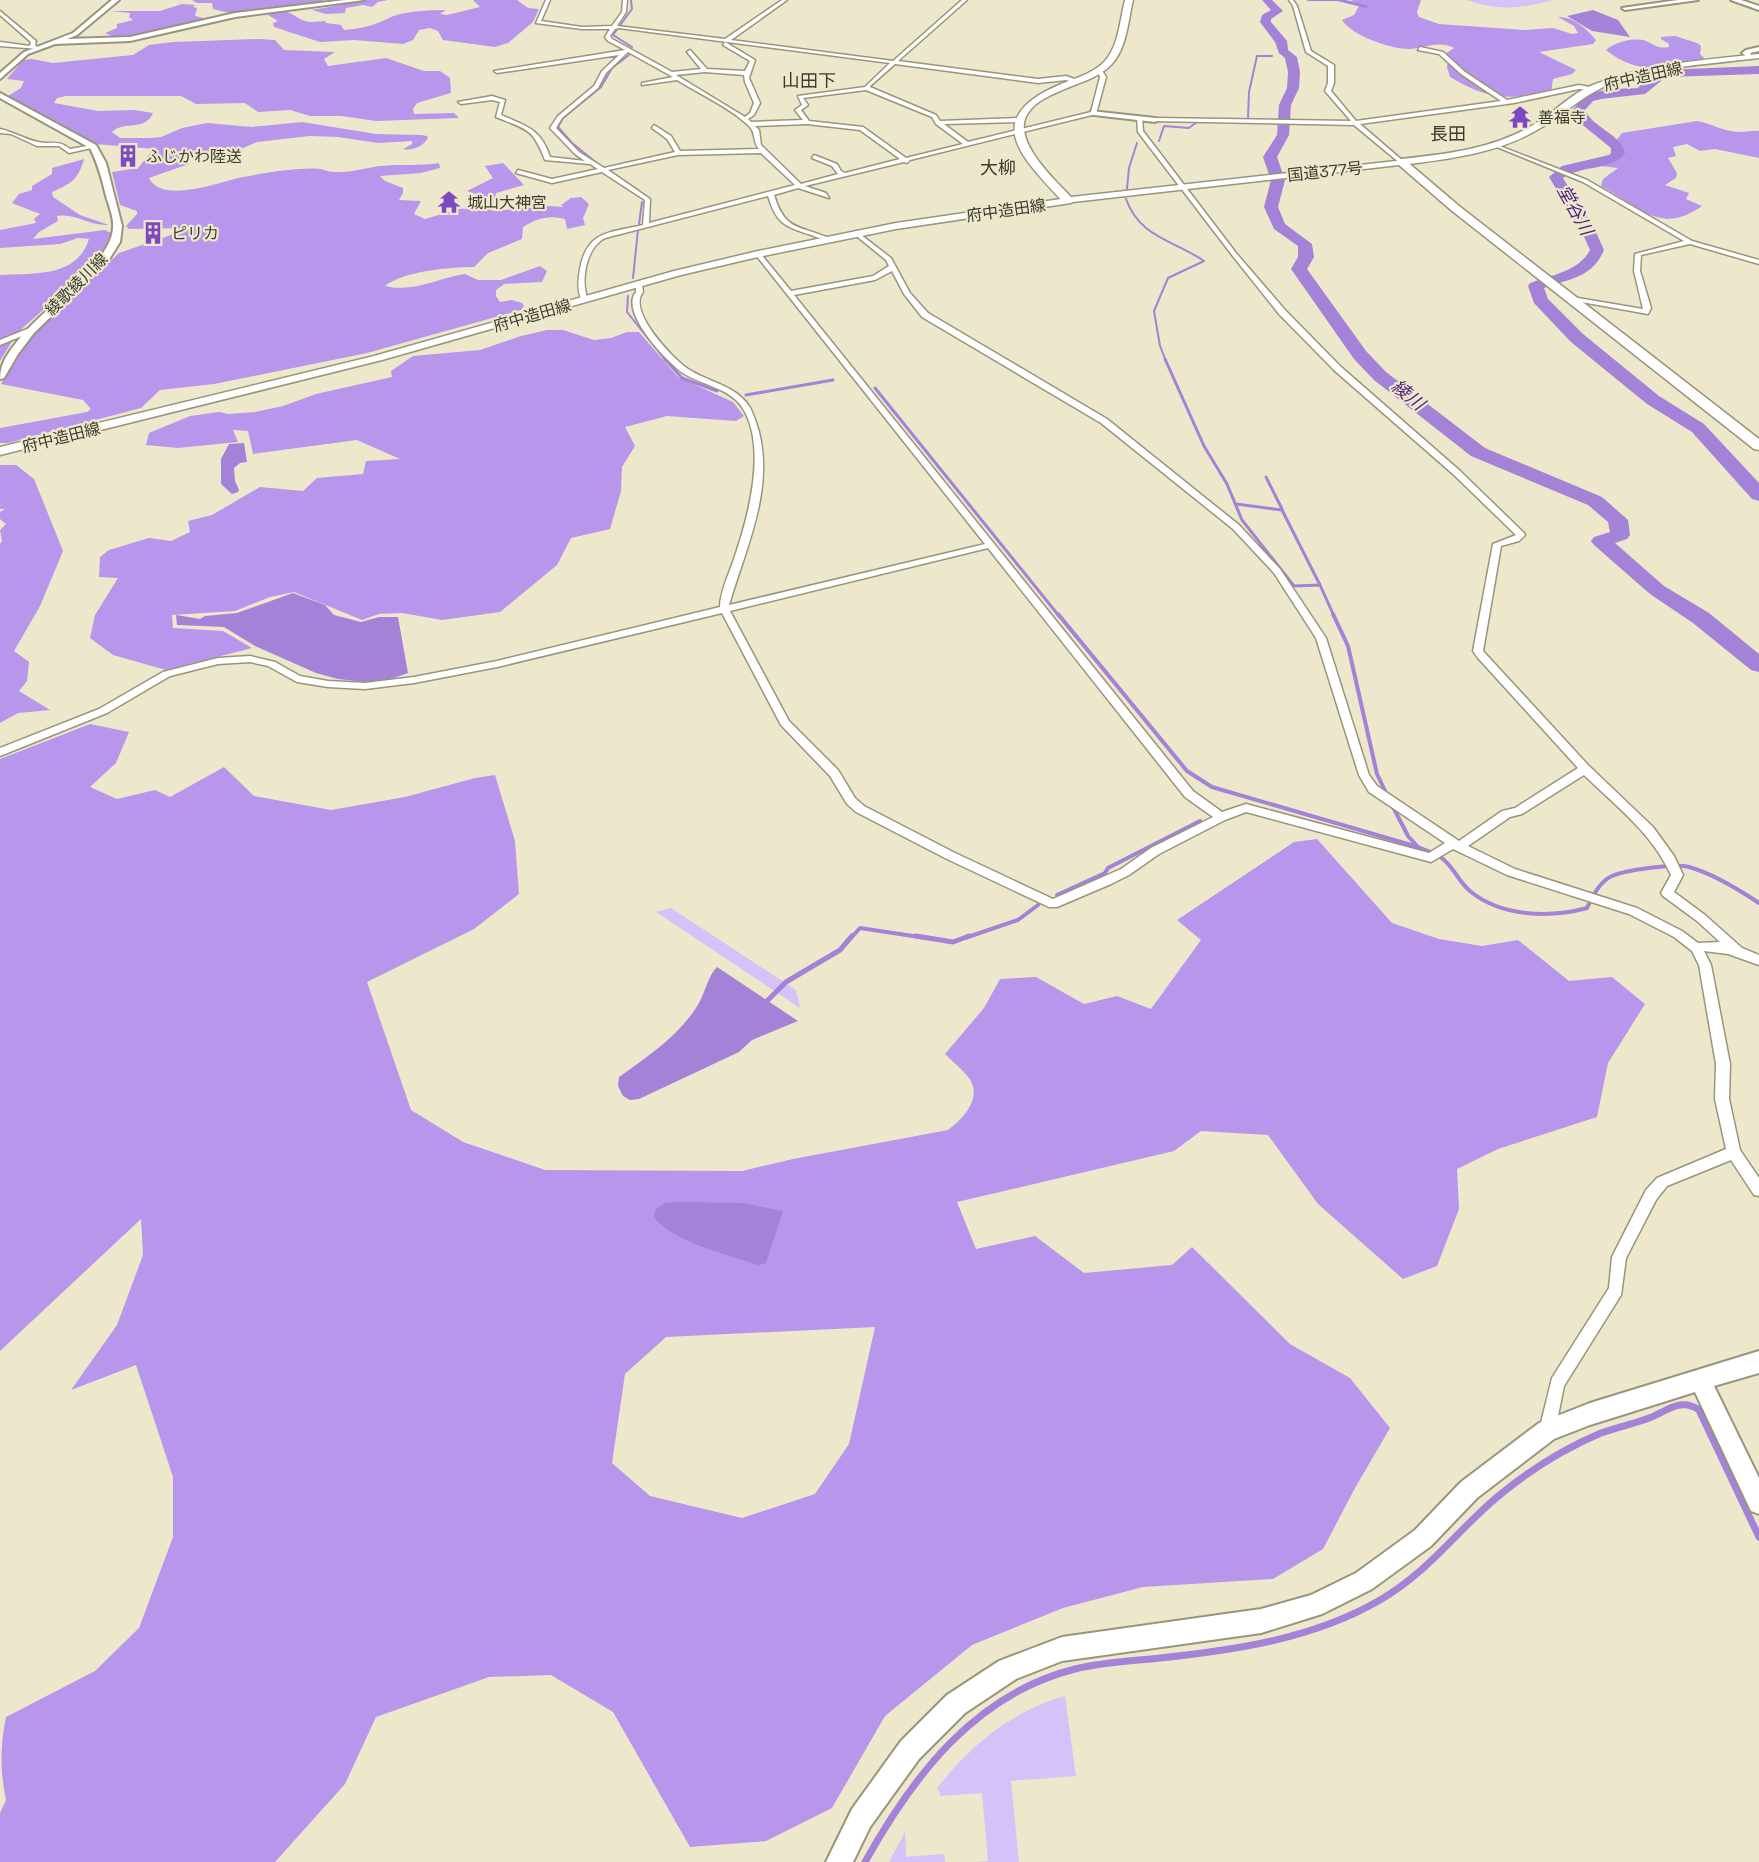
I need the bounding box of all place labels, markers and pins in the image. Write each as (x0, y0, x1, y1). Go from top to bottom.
temple icon: 善福寺 (1507, 104, 1533, 130)
place label: 善福寺 (1538, 107, 1586, 128)
building icon: ふじかわ陸送 (115, 143, 141, 169)
place label: ふじかわ陸送 (146, 146, 242, 167)
temple icon: 城山大神宮 (436, 189, 462, 215)
place label: 城山大神宮 (467, 192, 547, 213)
building icon: ピリカ (140, 220, 166, 246)
place label: ピリカ (171, 223, 219, 244)

